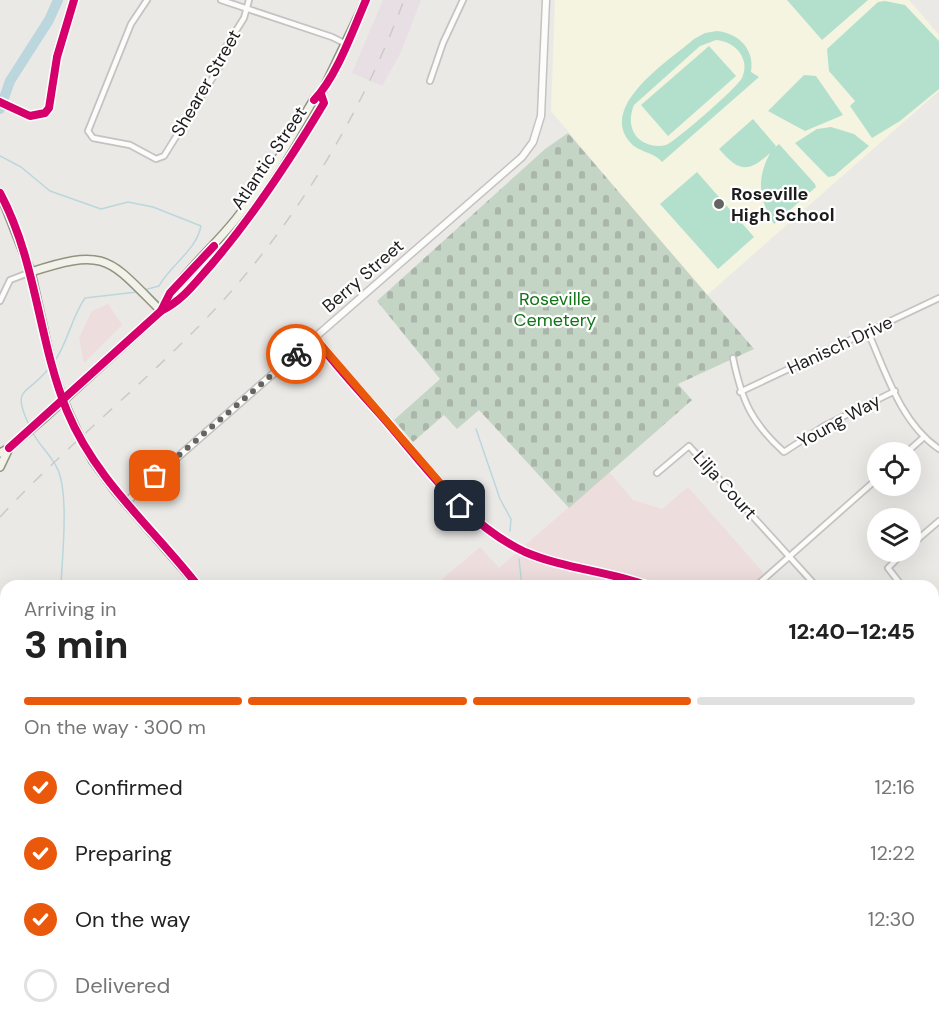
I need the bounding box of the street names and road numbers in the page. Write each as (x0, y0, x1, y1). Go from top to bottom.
street label: Shearer Street (166, 25, 246, 141)
street label: Atlantic Street (226, 102, 312, 214)
street label: Berry Street (317, 234, 409, 318)
street label: Hanisch Drive (783, 310, 897, 380)
street label: Young Way (793, 388, 885, 454)
street label: Lilja Court (688, 446, 762, 524)

